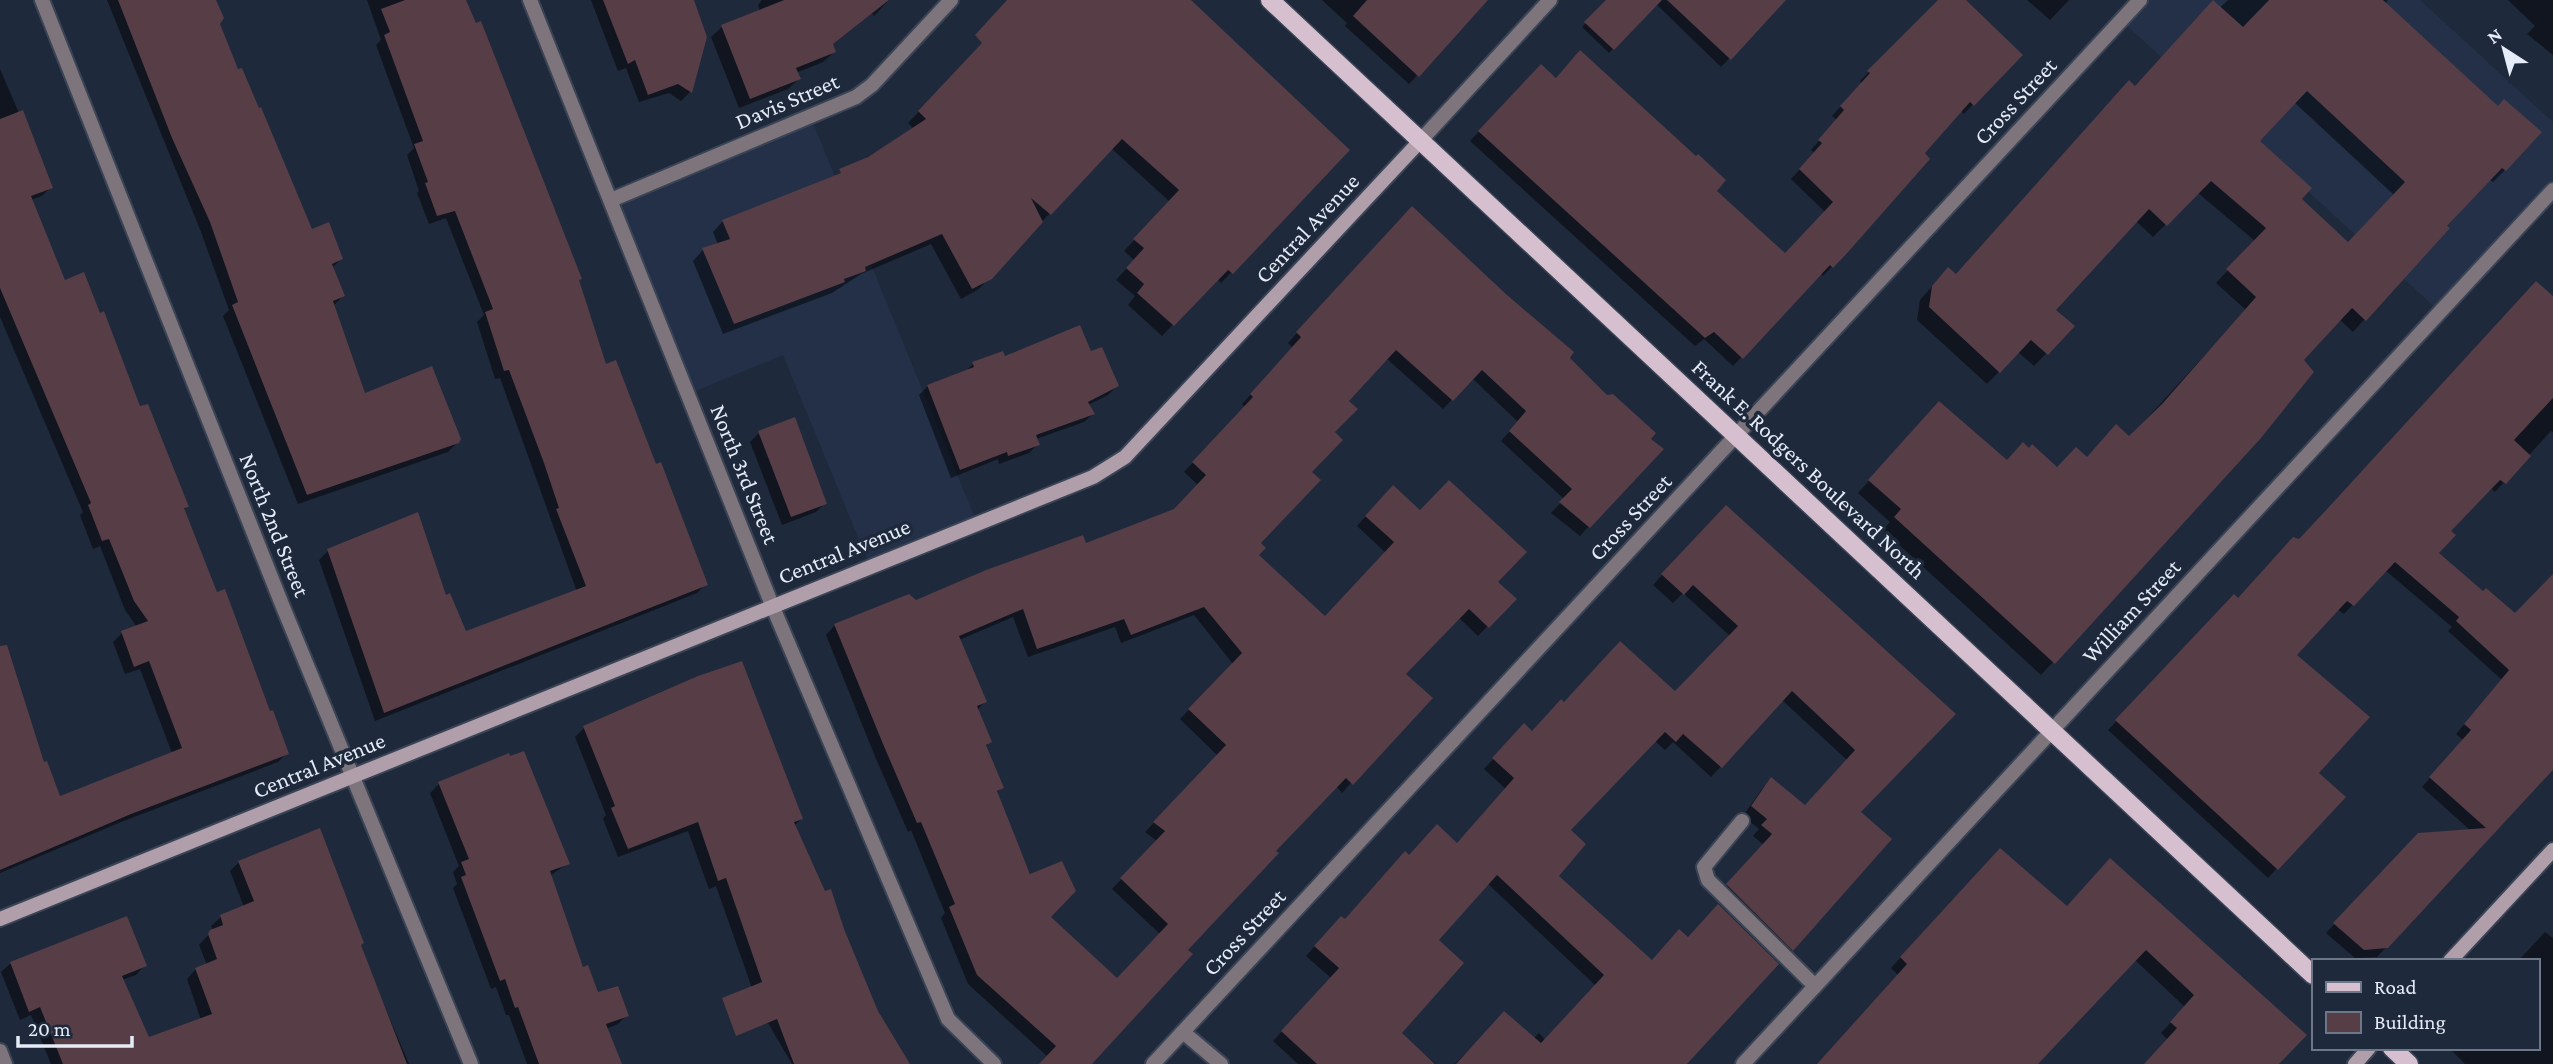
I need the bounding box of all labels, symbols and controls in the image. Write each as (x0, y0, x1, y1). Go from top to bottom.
north arrow (2469, 14, 2539, 84)
text: N (2483, 23, 2506, 48)
street label: Cross Street (1968, 52, 2062, 150)
street label: Davis Street (731, 67, 843, 134)
street label: Central Avenue (1250, 168, 1364, 288)
street label: Frank E. Rodgers Boulevard North (1687, 354, 1931, 584)
street label: North 3rd Street (705, 401, 785, 548)
street label: North 2nd Street (234, 449, 316, 601)
street label: Cross Street (1583, 468, 1677, 566)
street label: Central Avenue (774, 513, 914, 589)
street label: William Street (2076, 554, 2186, 668)
street label: Central Avenue (249, 727, 389, 803)
street label: Cross Street (1197, 883, 1291, 981)
legend (2312, 959, 2539, 1050)
text: Road (2374, 975, 2417, 999)
scale bar (18, 1004, 131, 1048)
text: Building (2374, 1010, 2446, 1034)
text: 20 m (28, 1017, 71, 1041)

